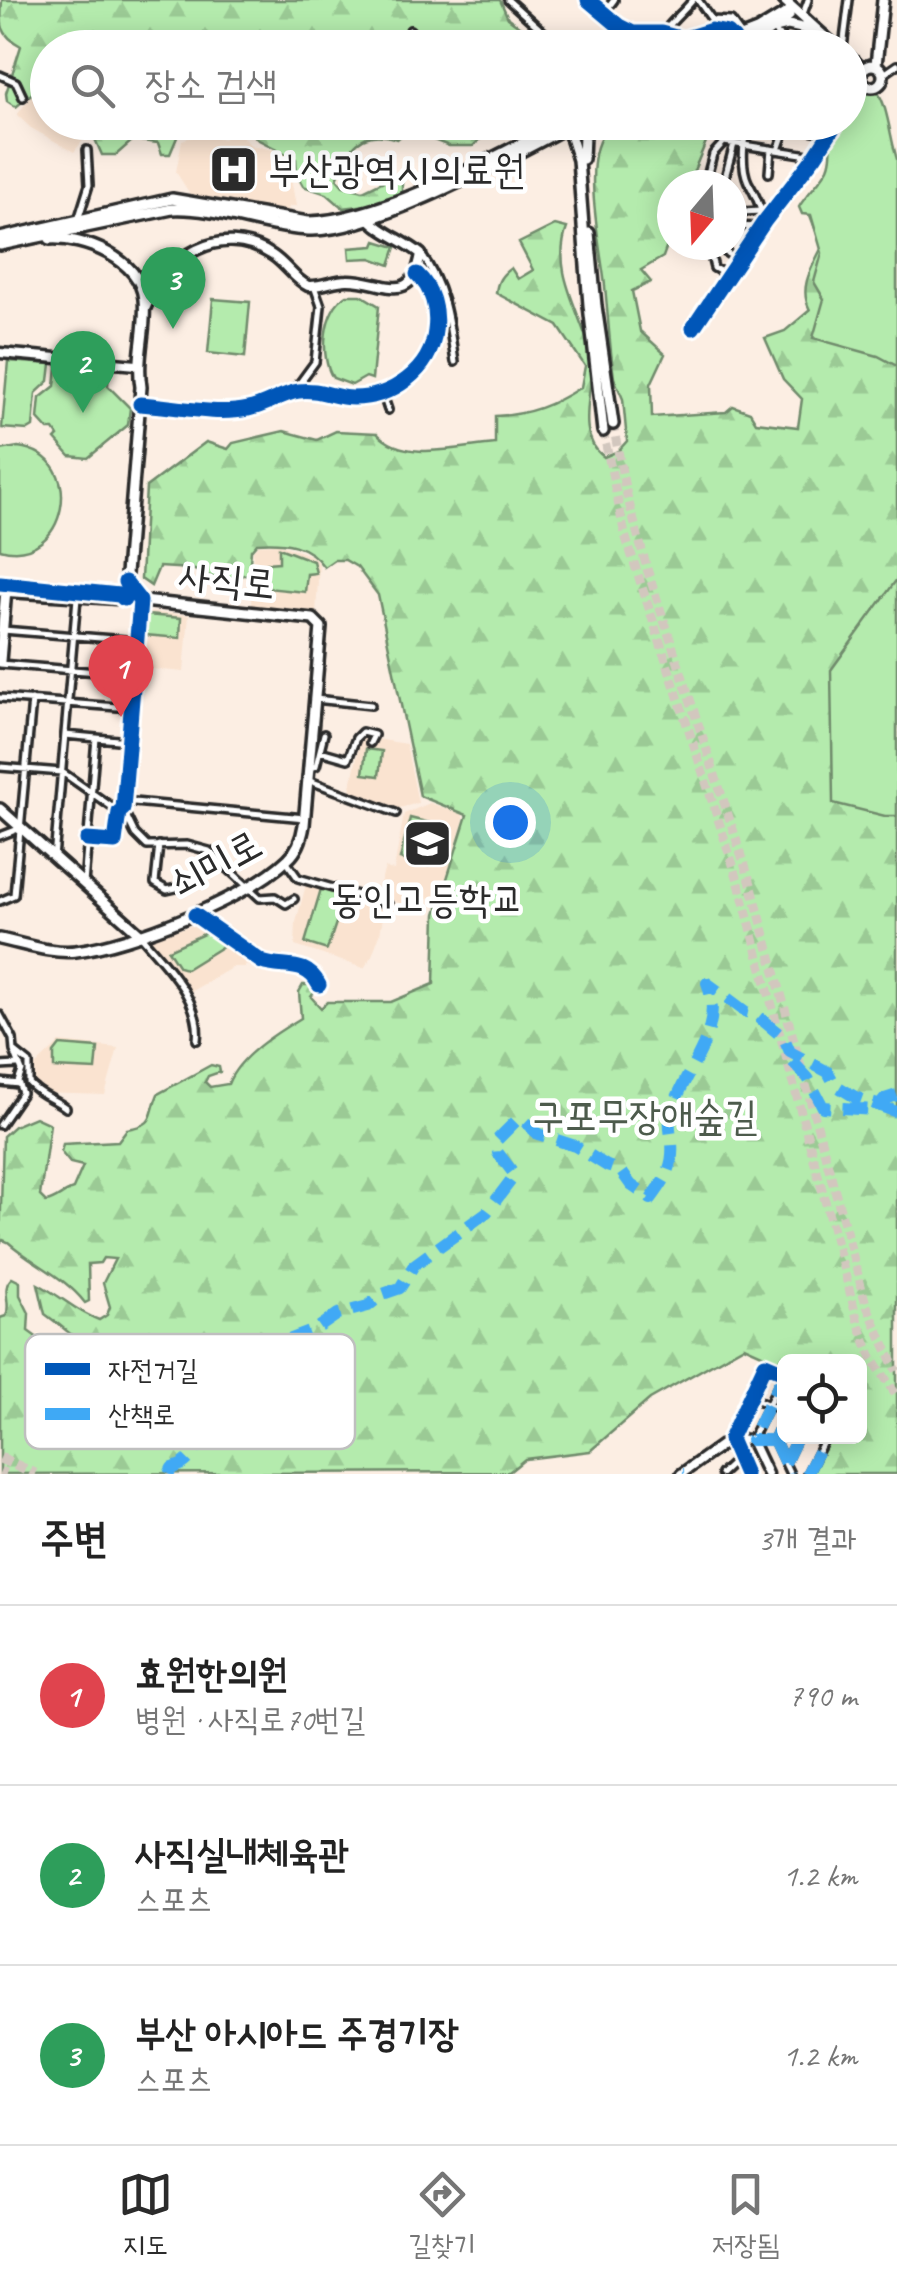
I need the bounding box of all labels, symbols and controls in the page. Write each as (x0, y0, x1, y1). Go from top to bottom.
search box (30, 30, 867, 140)
icon: search (65, 58, 120, 113)
text: 장소 검색 (145, 61, 277, 108)
hospital icon: 부산광역시의료원 (207, 144, 259, 196)
place label: 부산광역시의료원 (268, 145, 526, 195)
north arrow (657, 170, 747, 260)
pin: 3 (140, 246, 206, 329)
pin: 2 (51, 330, 116, 413)
street label: 사직로 (176, 550, 278, 610)
pin: 1 (88, 634, 154, 717)
your location (485, 797, 536, 848)
school or university icon: 동인고등학교 (401, 818, 453, 870)
street label: 쇠미로 (162, 819, 270, 909)
place label: 동인고등학교 (330, 874, 524, 924)
park label: 구포무장애숲길 (532, 1091, 758, 1141)
legend (25, 1334, 355, 1449)
text: 자전거길 (108, 1352, 198, 1387)
map controls (777, 1354, 867, 1444)
button: locate (777, 1354, 867, 1444)
text: 산책로 (108, 1397, 176, 1432)
text: 주변 (40, 1512, 108, 1565)
text: 3개 결과 (758, 1519, 857, 1560)
text: 효원한의원 (135, 1650, 288, 1697)
text: 1 (65, 1675, 80, 1716)
text: 790 m (788, 1675, 857, 1716)
text: 병원 · 사직로70번길 (135, 1699, 366, 1740)
text: 사직실내체육관 (135, 1830, 349, 1877)
text: 2 (65, 1855, 80, 1896)
text: 1.2 km (783, 1855, 857, 1896)
text: 스포츠 (135, 1879, 212, 1920)
text: 부산 아시아드 주경기장 (135, 2010, 459, 2057)
text: 3 (65, 2035, 80, 2076)
text: 1.2 km (783, 2035, 857, 2076)
text: 스포츠 (135, 2059, 212, 2100)
tab: 지도 (118, 2167, 173, 2264)
tab: 길찾기 (408, 2167, 476, 2264)
tab: 저장됨 (712, 2167, 779, 2264)

